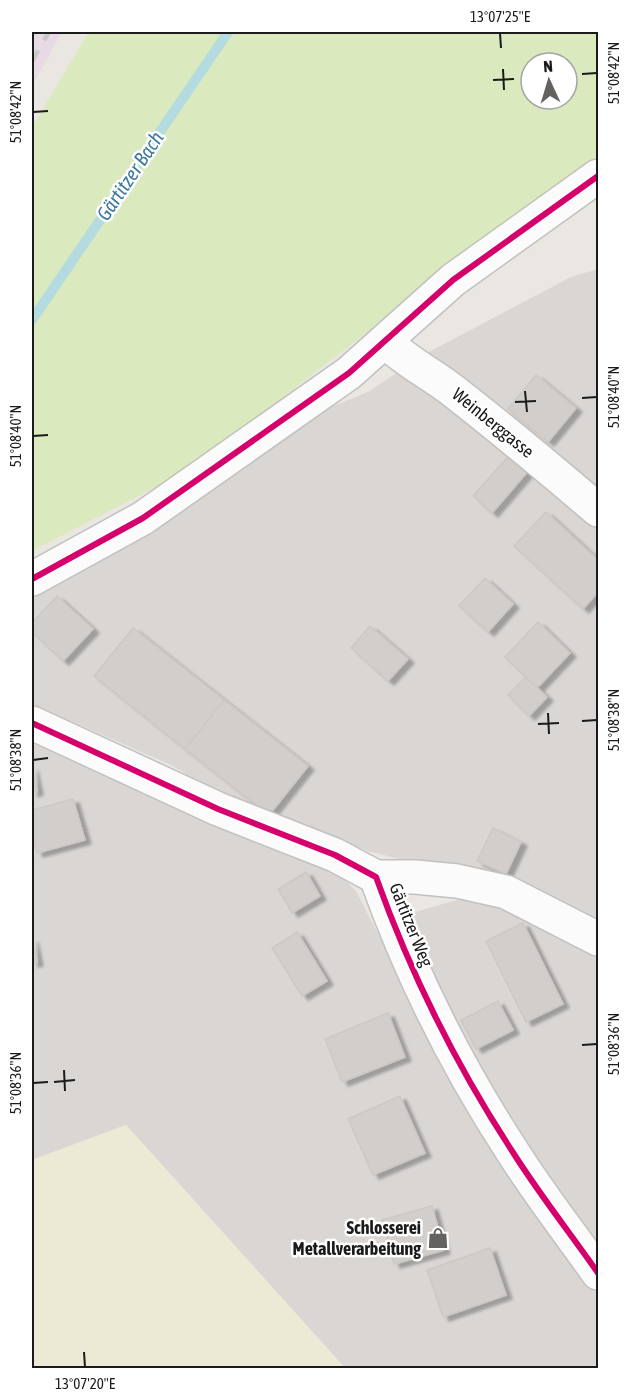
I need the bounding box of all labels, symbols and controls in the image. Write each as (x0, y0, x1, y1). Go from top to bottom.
text: 13°07'25"E (470, 8, 531, 25)
text: 51°08'42"N (605, 42, 622, 104)
north arrow (519, 51, 579, 111)
text: N (543, 57, 553, 75)
text: 51°08'42"N (7, 81, 24, 143)
water label: Gärtitzer Bach (91, 127, 168, 225)
text: 51°08'40"N (605, 366, 622, 428)
street label: Weinberggasse (448, 383, 538, 462)
text: 51°08'40"N (7, 405, 24, 467)
text: 51°08'38"N (605, 689, 622, 751)
text: 51°08'38"N (7, 729, 24, 791)
street label: Gärtitzer Weg (385, 880, 438, 970)
text: 51°08'36"N (605, 1013, 622, 1075)
text: 51°08'36"N (7, 1052, 24, 1114)
place label: Schlosserei Metallverarbeitung (293, 1217, 421, 1259)
shop icon: Schlosserei Metallverarbeitung (426, 1226, 450, 1250)
text: 13°07'20"E (55, 1375, 116, 1392)

